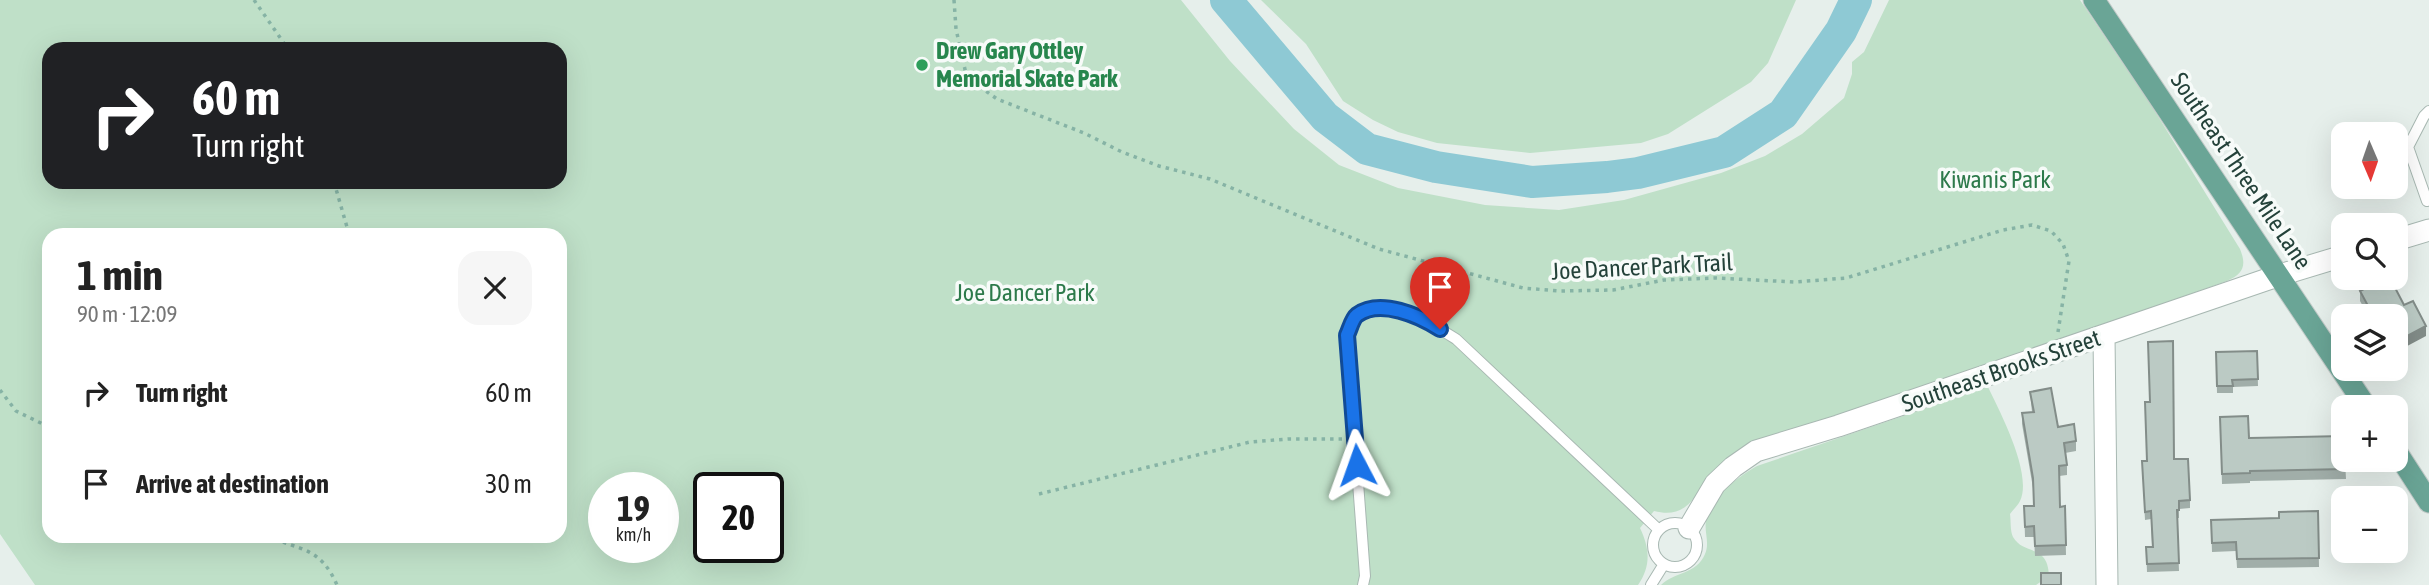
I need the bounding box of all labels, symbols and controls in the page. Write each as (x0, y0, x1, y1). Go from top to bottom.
place label: Drew Gary Ottley Memorial Skate Park (936, 37, 1118, 92)
marker: Drew Gary Ottley Memorial Skate Park (914, 57, 930, 73)
street label: Southeast Three Mile Lane (2166, 67, 2317, 274)
text: 60 m (192, 69, 280, 125)
icon: right (77, 70, 168, 161)
north arrow (2331, 122, 2408, 200)
map controls (2331, 122, 2408, 563)
text: Turn right (192, 127, 305, 164)
park label: Kiwanis Park (1939, 166, 2051, 193)
button: search (2331, 213, 2408, 290)
street label: Joe Dancer Park Trail (1551, 248, 1734, 285)
text: 1 min (77, 251, 163, 299)
button: close (458, 251, 532, 325)
pin (1410, 257, 1470, 329)
icon: arrive (1421, 268, 1459, 306)
park label: Joe Dancer Park (955, 279, 1095, 306)
text: 90 m · 12:09 (77, 301, 177, 327)
button: layers (2331, 304, 2408, 381)
street label: Southeast Brooks Street (1898, 324, 2104, 417)
icon: right (77, 374, 115, 412)
text: Turn right (136, 378, 227, 408)
text: 60 m (485, 378, 532, 408)
button: + (2331, 395, 2408, 472)
position arrow (1320, 428, 1394, 502)
icon: arrive (77, 465, 115, 503)
text: Arrive at destination (136, 469, 329, 499)
text: 30 m (485, 469, 532, 499)
speed limit sign: 20 (693, 472, 784, 563)
button: − (2331, 486, 2408, 563)
text: 19 (617, 488, 650, 528)
text: km/h (616, 524, 651, 545)

